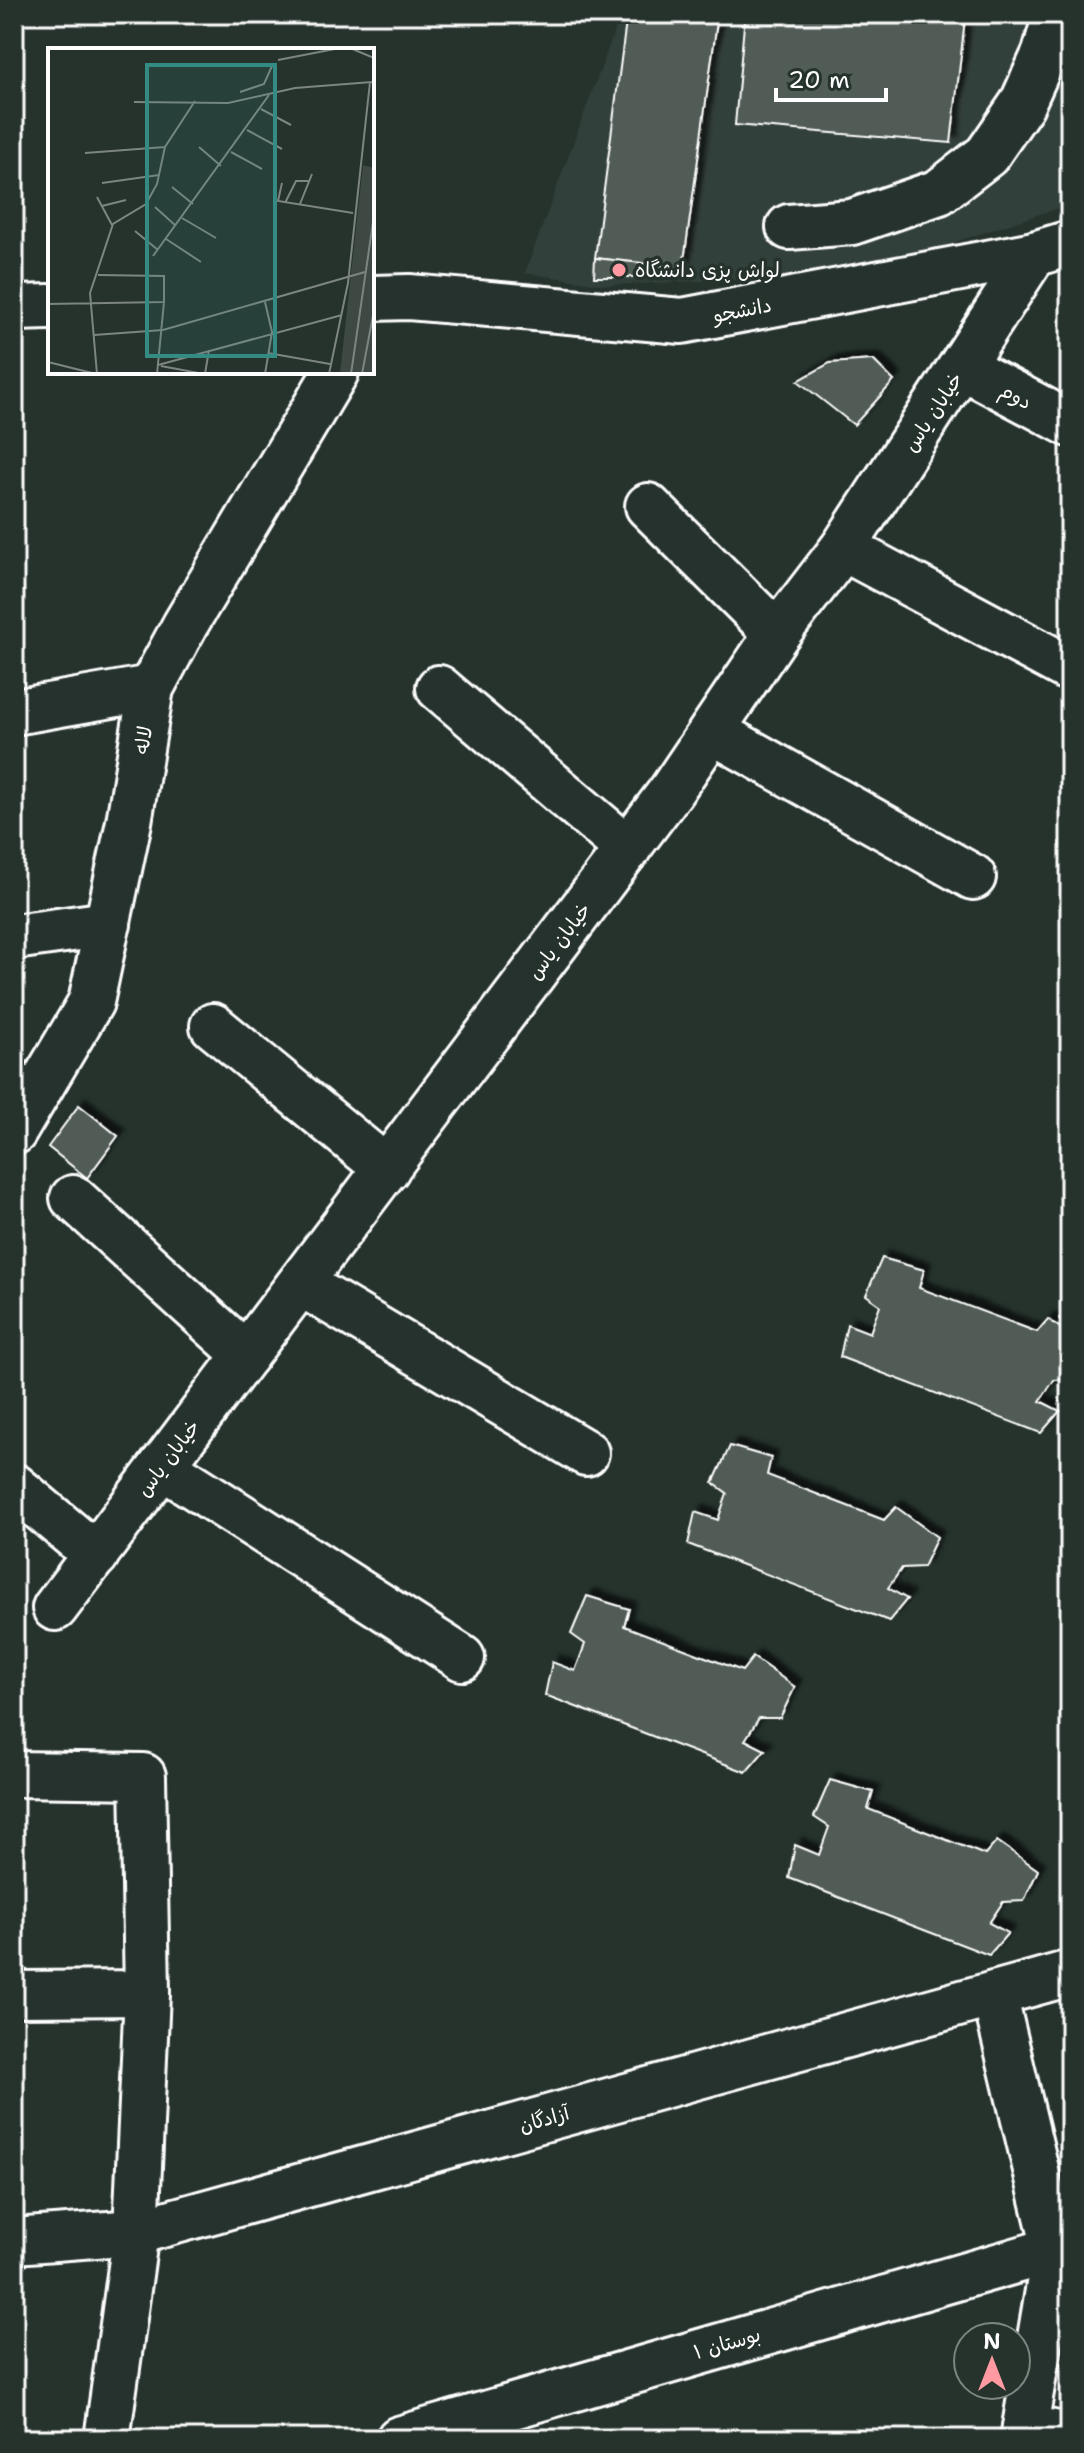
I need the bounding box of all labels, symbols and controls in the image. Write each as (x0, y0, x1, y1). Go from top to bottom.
inset map (48, 48, 374, 374)
scale bar (776, 52, 886, 102)
text: 20 m (788, 64, 850, 96)
place label: لواش پزی دانشگاه (635, 257, 780, 284)
marker: لواش پزی دانشگاه (610, 261, 628, 279)
street label: دانشجو (709, 292, 774, 329)
street label: خیابان یاس (898, 367, 968, 457)
street label: دوم (994, 377, 1036, 418)
street label: لاله (128, 724, 158, 756)
street label: خیابان یاس (522, 897, 596, 985)
street label: خیابان یاس (131, 1414, 205, 1502)
street label: آزادگان (516, 2099, 573, 2139)
street label: بوستان ۱ (690, 2321, 764, 2365)
north arrow (952, 2321, 1032, 2401)
text: N (983, 2327, 1001, 2356)

